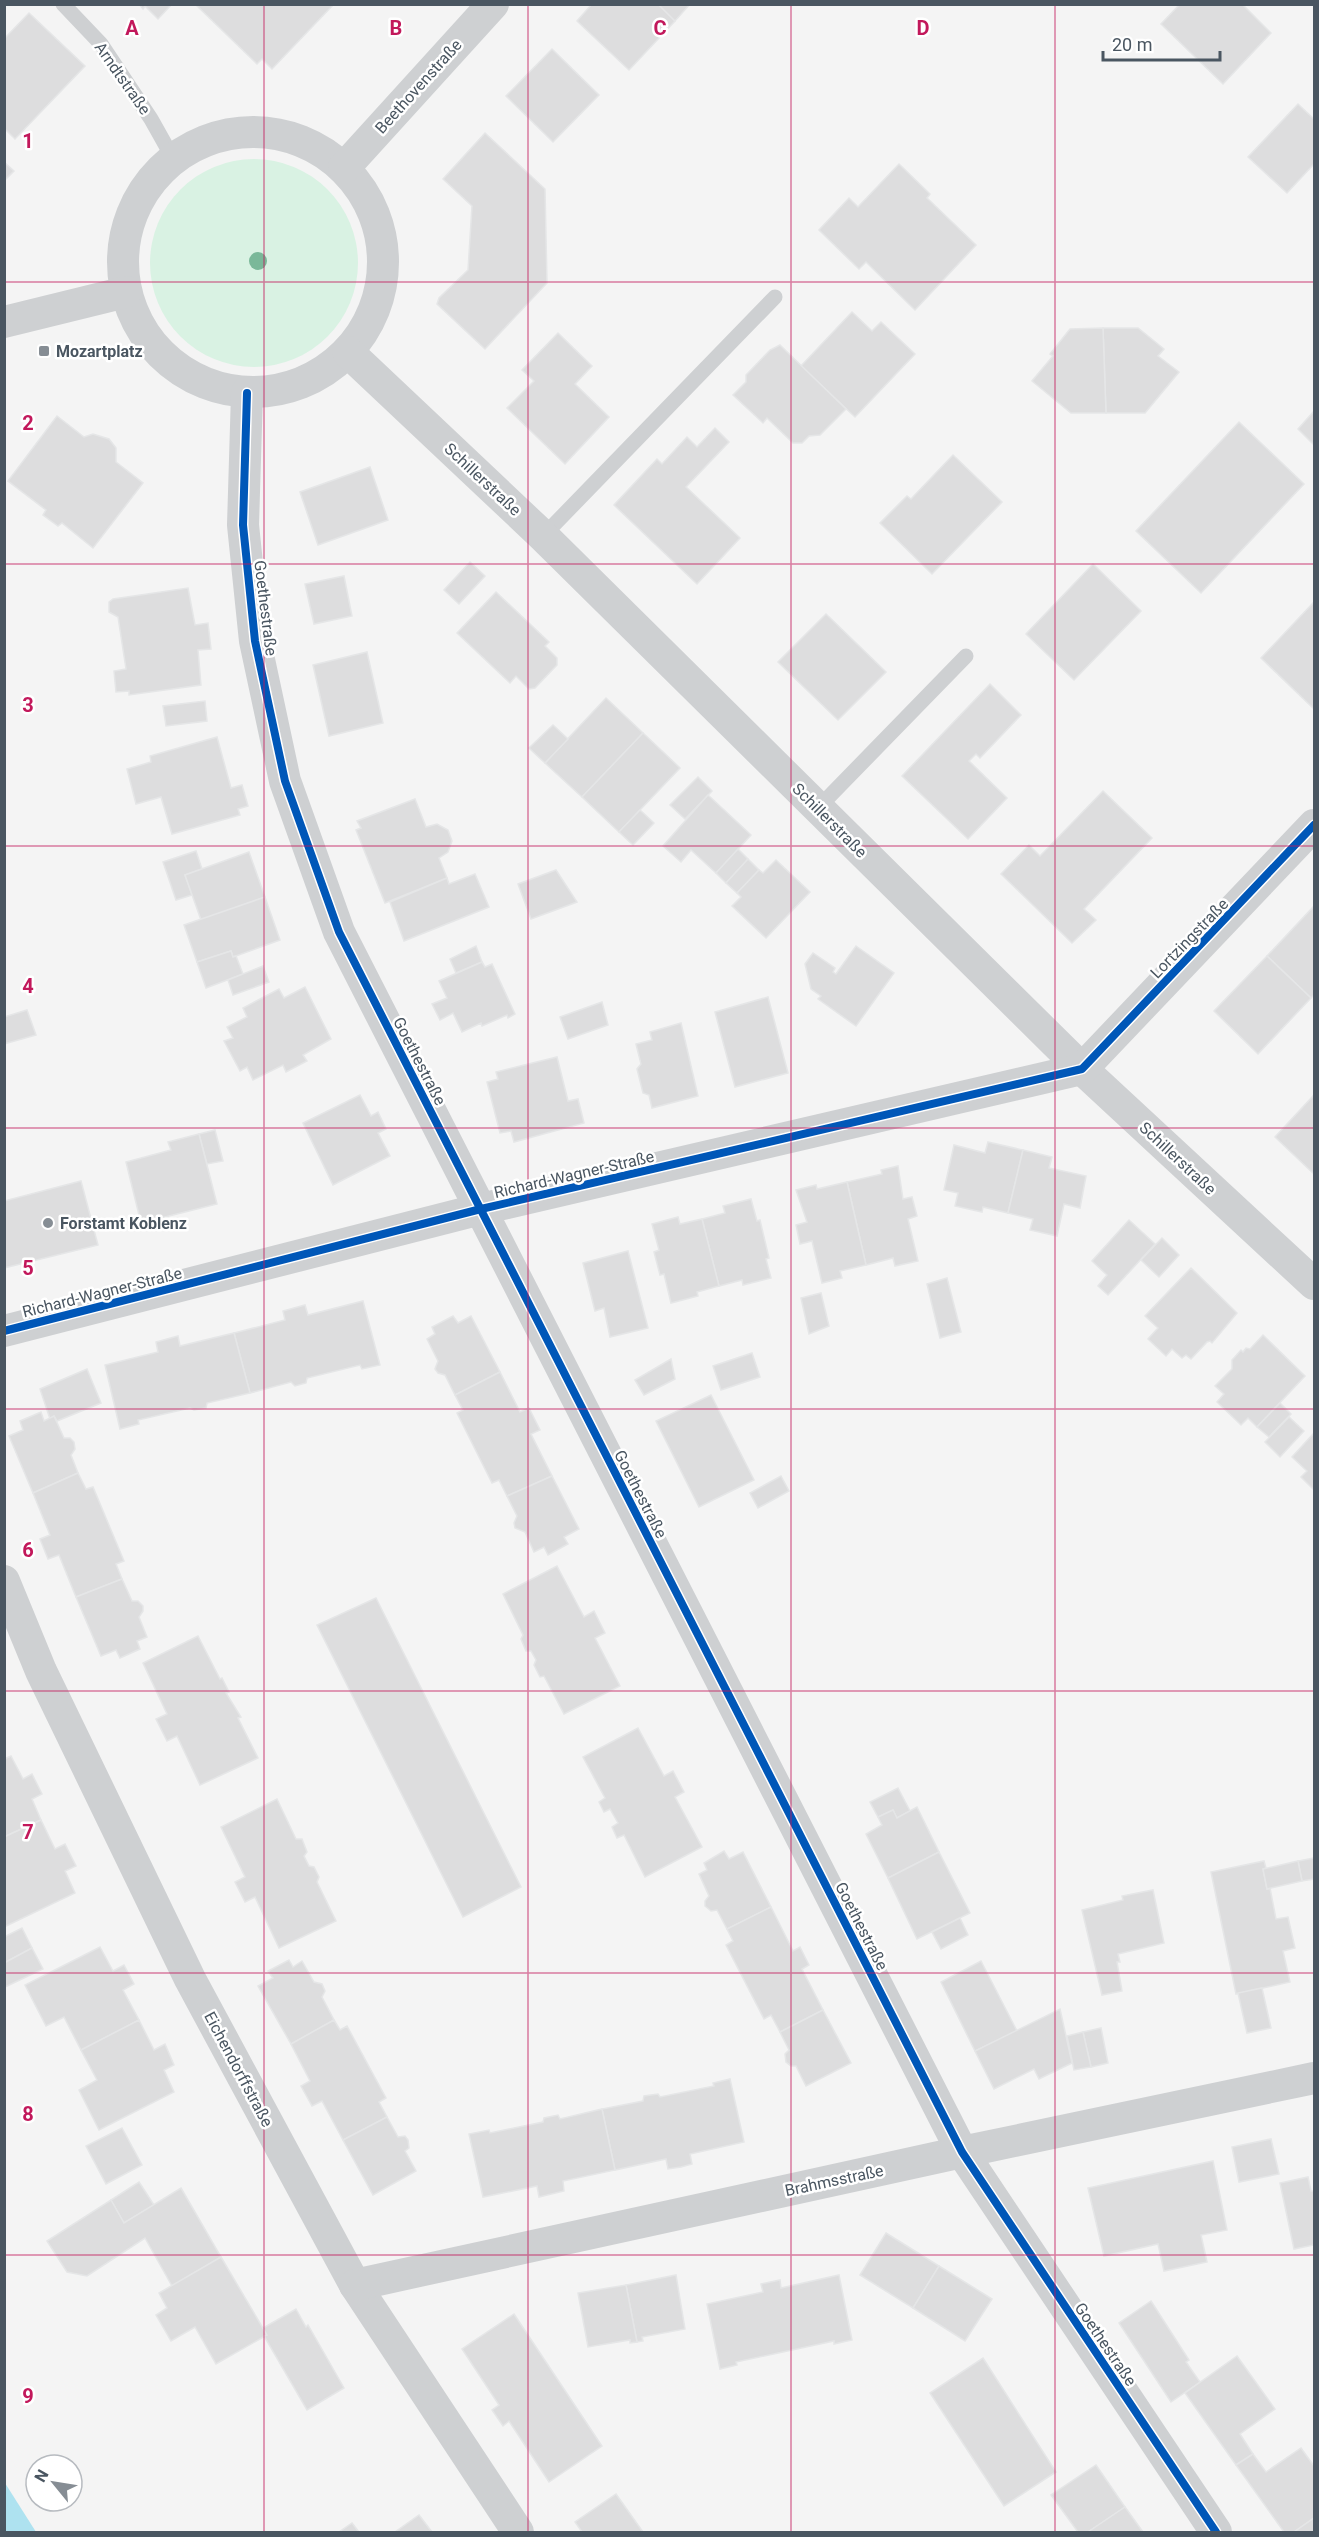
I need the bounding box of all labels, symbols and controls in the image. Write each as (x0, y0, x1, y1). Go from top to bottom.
text: A (125, 16, 139, 40)
text: B (390, 16, 402, 40)
text: C (653, 16, 667, 40)
text: D (917, 16, 930, 40)
scale bar (1103, 24, 1220, 62)
text: 20 m (1112, 34, 1152, 55)
street label: Beethovenstraße (371, 35, 466, 137)
street label: Arndtstraße (91, 38, 155, 118)
text: 1 (22, 129, 34, 153)
place label: Mozartplatz (56, 342, 143, 361)
marker: Mozartplatz (37, 344, 51, 358)
text: 2 (22, 411, 34, 435)
street label: Schillerstraße (440, 439, 525, 520)
street label: Goethestraße (250, 559, 281, 657)
text: 3 (22, 693, 34, 717)
street label: Schillerstraße (788, 779, 871, 862)
street label: Lortzingstraße (1146, 894, 1232, 982)
text: 4 (22, 974, 34, 998)
street label: Goethestraße (389, 1014, 450, 1108)
street label: Schillerstraße (1135, 1118, 1220, 1199)
street label: Richard-Wagner-Straße (492, 1147, 656, 1202)
place label: Forstamt Koblenz (60, 1214, 187, 1233)
marker: Forstamt Koblenz (41, 1216, 55, 1230)
text: 5 (22, 1256, 34, 1280)
street label: Richard-Wagner-Straße (20, 1263, 184, 1322)
street label: Goethestraße (610, 1447, 671, 1541)
text: 6 (22, 1538, 34, 1562)
text: 7 (22, 1820, 34, 1844)
street label: Goethestraße (831, 1879, 892, 1973)
street label: Eichendorffstraße (200, 2008, 277, 2130)
text: 8 (22, 2102, 34, 2126)
street label: Brahmsstraße (783, 2161, 885, 2200)
street label: Goethestraße (1071, 2299, 1140, 2390)
text: 9 (22, 2384, 34, 2408)
north arrow (24, 2453, 84, 2513)
text: N (30, 2466, 52, 2485)

